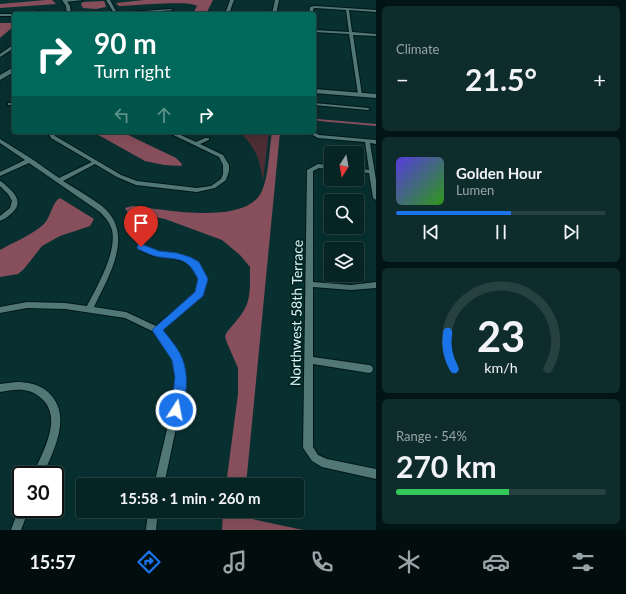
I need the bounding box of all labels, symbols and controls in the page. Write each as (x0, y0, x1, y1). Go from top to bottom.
text: 90 m (94, 26, 157, 60)
icon: right (28, 28, 80, 80)
text: Climate (396, 41, 439, 57)
text: Turn right (94, 60, 171, 82)
text: 21.5° (465, 61, 537, 97)
text: − (396, 66, 409, 93)
text: + (593, 66, 606, 93)
icon: left (111, 104, 133, 126)
icon: ahead (153, 104, 175, 126)
icon: right (195, 104, 217, 126)
north arrow (324, 146, 364, 186)
map controls (324, 146, 364, 282)
text: Golden Hour (456, 164, 542, 182)
text: Lumen (456, 182, 494, 198)
button: search (324, 194, 364, 234)
pin (124, 206, 158, 247)
icon: arrive (130, 212, 152, 234)
icon: previous (420, 221, 442, 243)
icon: pause (490, 221, 512, 243)
icon: next (560, 221, 582, 243)
street label: Northwest 58th Terrace (286, 240, 306, 386)
button: layers (324, 242, 364, 282)
text: 23 (477, 310, 525, 360)
text: km/h (484, 358, 518, 375)
position arrow (155, 389, 197, 431)
text: Range · 54% (396, 428, 467, 444)
text: 270 km (396, 448, 497, 484)
speed limit sign: 30 (12, 466, 64, 518)
text: 15:58 · 1 min · 260 m (120, 489, 260, 507)
icon: directions (135, 548, 163, 576)
icon: music (221, 548, 249, 576)
icon: phone (308, 548, 336, 576)
icon: climate (395, 548, 423, 576)
icon: car (482, 548, 510, 576)
icon: filters (569, 548, 597, 576)
text: 15:57 (29, 551, 76, 573)

